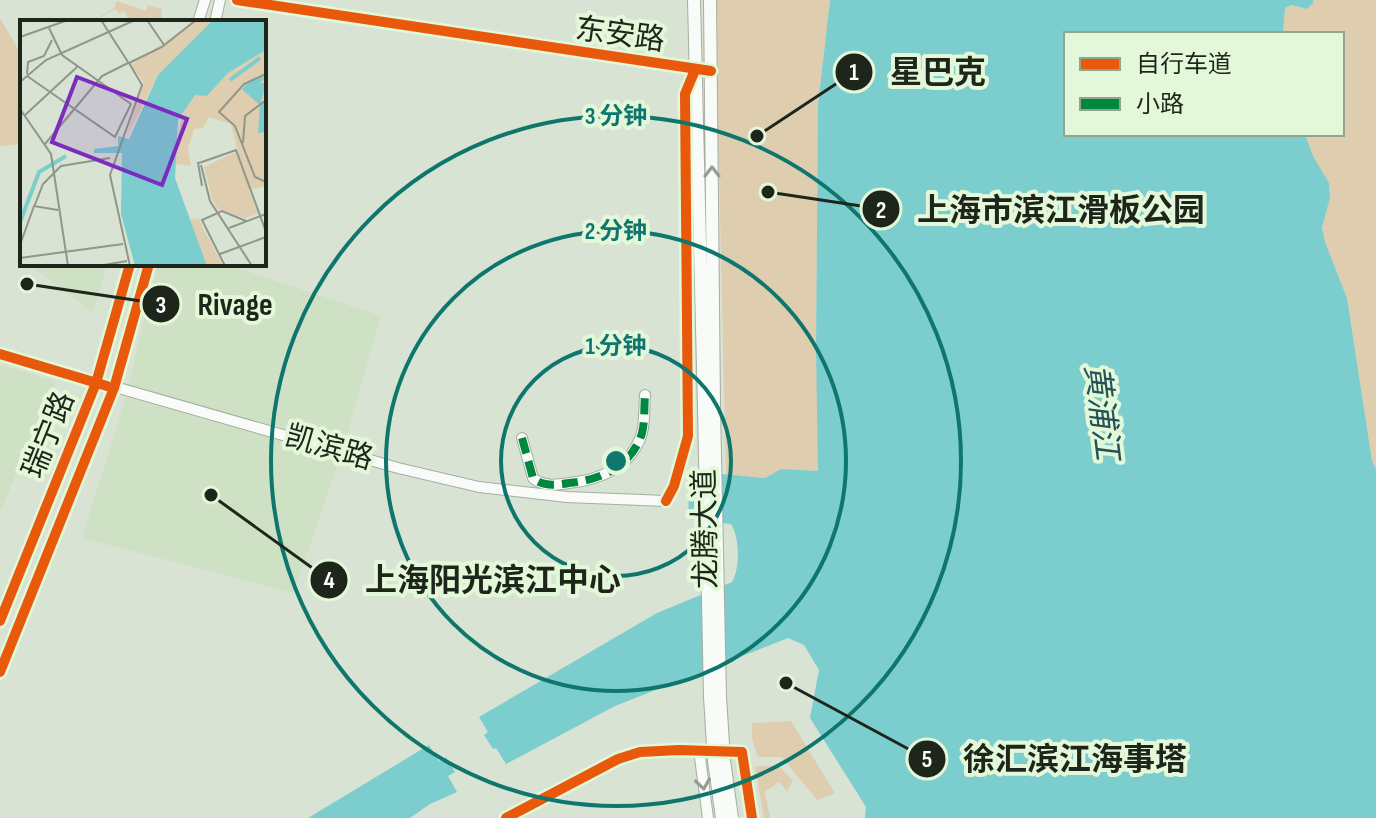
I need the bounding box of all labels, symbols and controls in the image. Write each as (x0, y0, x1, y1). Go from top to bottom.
street label: 东安路 (573, 11, 667, 59)
inset map (20, 20, 266, 266)
legend (1064, 32, 1344, 136)
callout: 星巴克 (834, 44, 1002, 100)
text: 自行车道 (1136, 50, 1232, 79)
text: 星巴克 (890, 54, 986, 93)
text: 1 (849, 58, 859, 87)
text: 小路 (1136, 90, 1184, 119)
text: 3 分钟 (585, 102, 647, 131)
one-way arrow (703, 165, 721, 178)
callout: 上海市滨江滑板公园 (861, 181, 1221, 237)
text: 上海市滨江滑板公园 (917, 192, 1205, 231)
text: 2 (876, 196, 886, 225)
text: 2 分钟 (585, 217, 647, 246)
callout: Rivage (141, 276, 289, 332)
text: Rivage (197, 286, 273, 325)
text: 3 (156, 291, 166, 320)
text: 1 分钟 (585, 332, 647, 361)
water label: 黄浦江 (1076, 362, 1127, 465)
street label: 瑞宁路 (15, 387, 83, 483)
street label: 凯滨路 (281, 418, 377, 478)
centre of rings (602, 447, 630, 475)
street label: 龙腾大道 (687, 469, 725, 589)
callout: 上海阳光滨江中心 (309, 552, 637, 608)
text: 上海阳光滨江中心 (365, 562, 621, 601)
text: 4 (323, 566, 335, 595)
callout: 徐汇滨江海事塔 (907, 731, 1203, 787)
text: 徐汇滨江海事塔 (963, 741, 1187, 780)
text: 5 (922, 745, 932, 774)
one-way arrow (694, 777, 711, 791)

